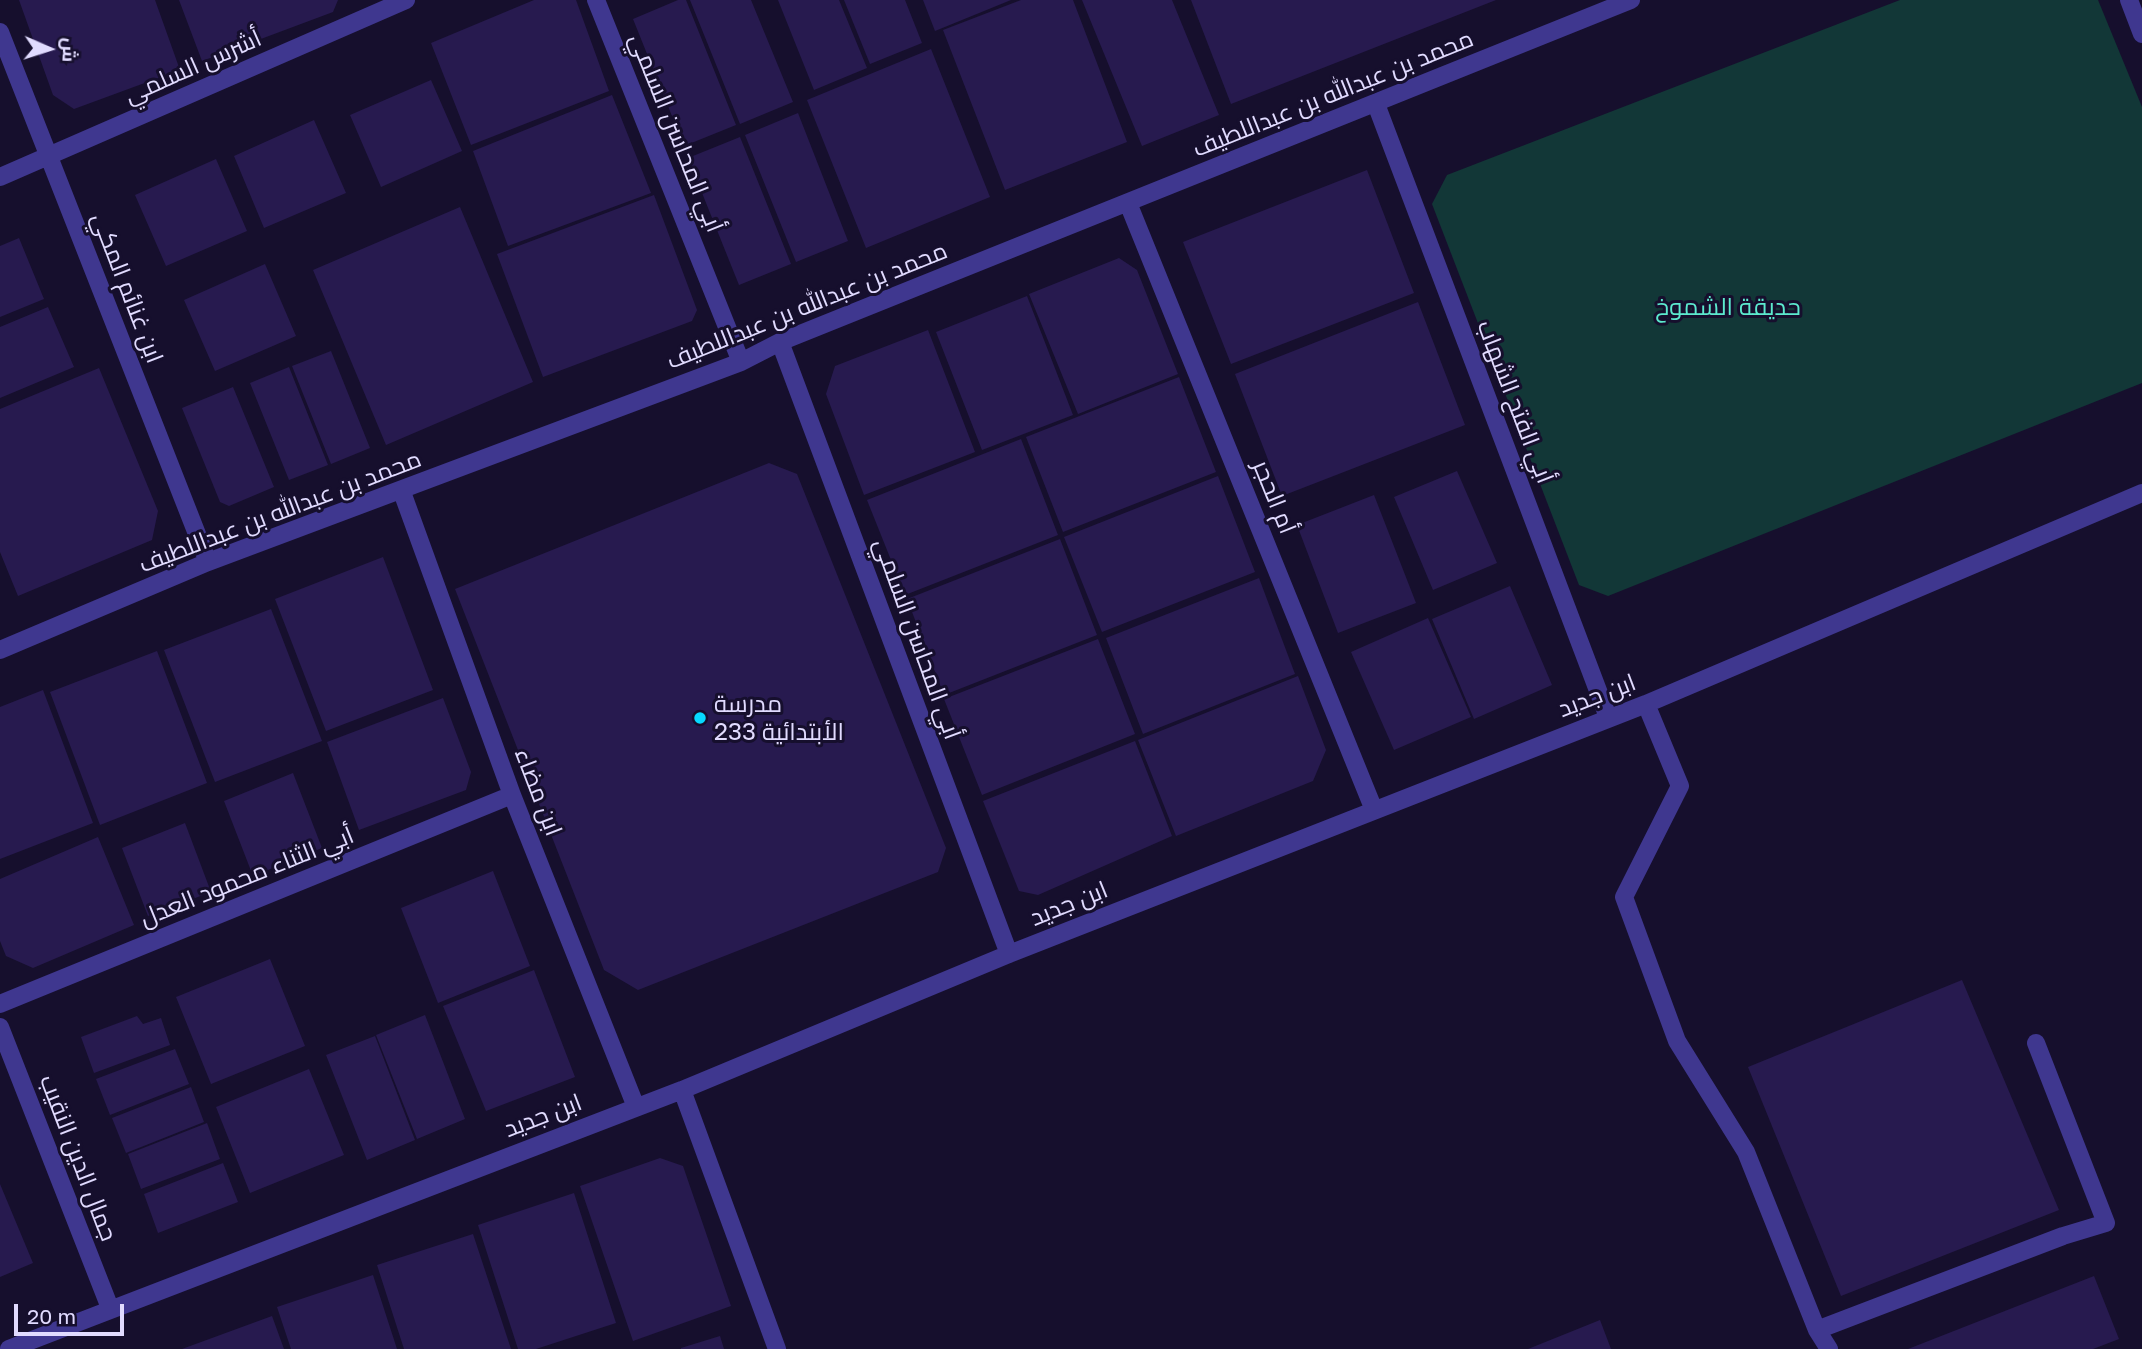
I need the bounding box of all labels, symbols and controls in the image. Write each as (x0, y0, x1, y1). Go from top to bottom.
north arrow (14, 14, 84, 84)
street label: أشرس السلمي (120, 24, 266, 110)
street label: محمد بن عبدالله بن عبداللطيف (1189, 24, 1477, 164)
street label: أبي المحاسن السلمي (623, 30, 729, 236)
text: ش (58, 37, 83, 63)
street label: ابن غنائم المكي (85, 209, 169, 367)
street label: محمد بن عبدالله بن عبداللطيف (663, 236, 951, 376)
park label: حديقة الشموخ (1655, 293, 1801, 321)
street label: أبي الفتح الشهاب (1471, 316, 1559, 488)
street label: محمد بن عبدالله بن عبداللطيف (135, 445, 425, 579)
street label: أم الحجر (1246, 456, 1302, 538)
street label: أبي المحاسن السلمي (867, 535, 967, 743)
street label: ابن جديد (1554, 668, 1640, 724)
place label: مدرسة الأبتدائية 233 (714, 690, 844, 746)
marker: مدرسة الأبتدائية 233 (692, 710, 708, 726)
street label: ابن مضاء (508, 744, 568, 840)
street label: أبي الثناء محمود العدل (136, 821, 358, 933)
street label: ابن جديد (1026, 875, 1112, 933)
street label: جمال الدين النقيب (33, 1071, 123, 1245)
street label: ابن جديد (500, 1088, 586, 1144)
scale bar (18, 1290, 128, 1334)
text: 20 m (27, 1303, 76, 1329)

